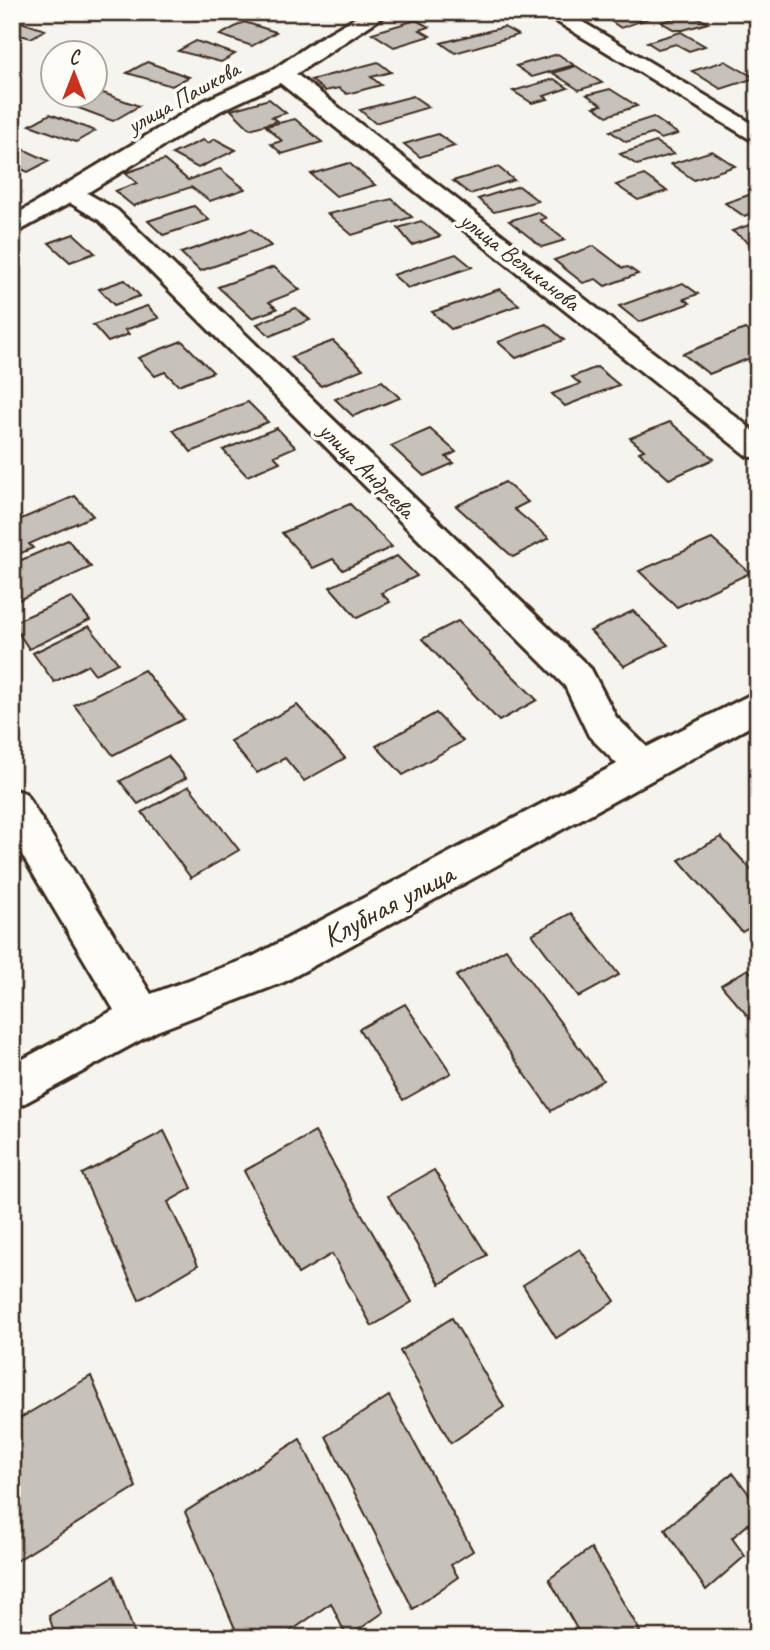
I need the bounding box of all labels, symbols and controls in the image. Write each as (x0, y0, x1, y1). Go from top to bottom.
north arrow (38, 38, 108, 108)
text: С (69, 46, 81, 70)
street label: улица Пашкова (120, 53, 246, 141)
street label: улица Великанова (452, 204, 587, 318)
street label: улица Андреева (311, 414, 423, 526)
street label: Клубная улица (316, 853, 463, 955)

